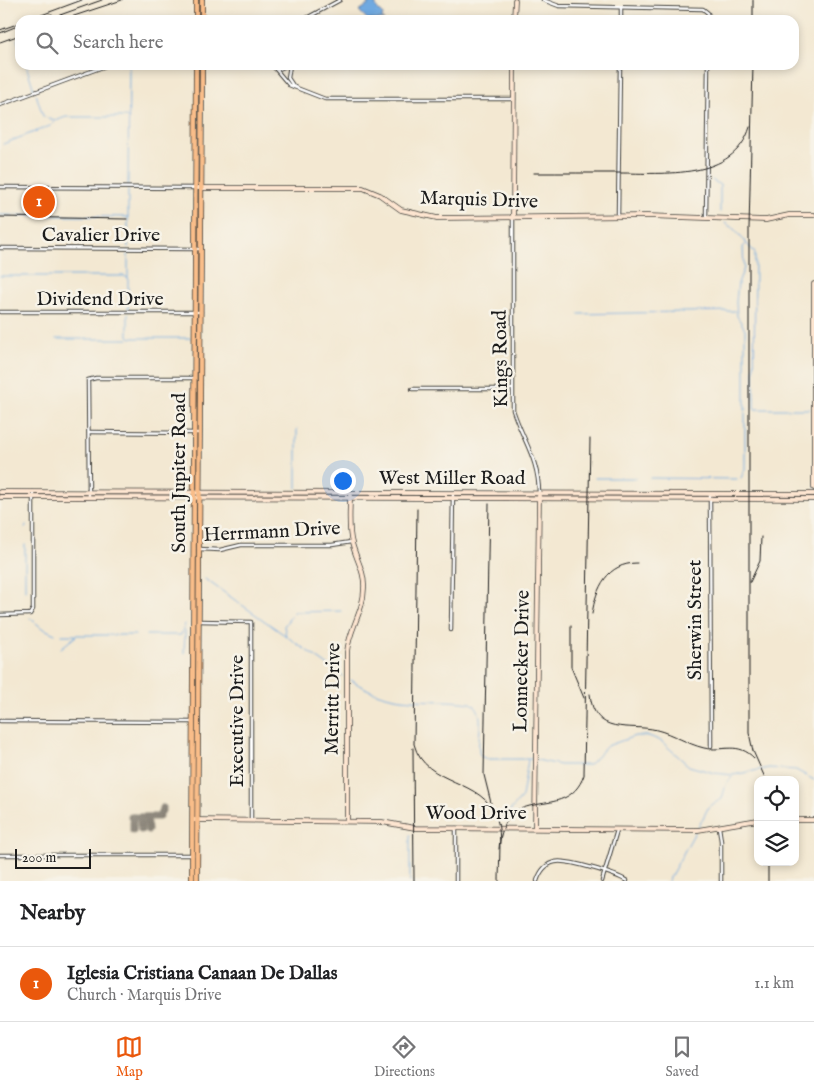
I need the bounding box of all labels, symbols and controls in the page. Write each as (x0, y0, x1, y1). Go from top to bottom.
search box (15, 15, 799, 70)
icon: search (33, 29, 61, 57)
text: Search here (73, 31, 164, 55)
pin: 1 (23, 183, 55, 221)
street label: Marquis Drive (419, 185, 539, 215)
street label: Cavalier Drive (42, 223, 160, 248)
street label: Dividend Drive (36, 287, 164, 312)
street label: Kings Road (488, 309, 514, 408)
street label: South Jupiter Road (167, 393, 192, 553)
street label: West Miller Road (379, 466, 526, 491)
your location (330, 468, 356, 494)
street label: Herrmann Drive (203, 516, 341, 548)
street label: Sherwin Street (683, 560, 708, 680)
street label: Lonnecker Drive (508, 590, 536, 732)
street label: Merritt Drive (320, 643, 346, 755)
street label: Executive Drive (225, 655, 250, 787)
map controls (754, 776, 799, 866)
button: locate (754, 776, 799, 821)
street label: Wood Drive (425, 801, 527, 826)
button: layers (754, 821, 799, 866)
scale bar (15, 846, 91, 869)
text: 200 m (22, 849, 56, 867)
text: Nearby (20, 900, 85, 927)
text: Iglesia Cristiana Canaan De Dallas (67, 962, 337, 986)
text: 1 (33, 974, 39, 994)
text: 1.1 km (754, 974, 794, 994)
text: Church · Marquis Drive (67, 986, 222, 1006)
tab: Map (115, 1033, 143, 1081)
tab: Directions (374, 1033, 435, 1081)
tab: Saved (666, 1033, 699, 1081)

